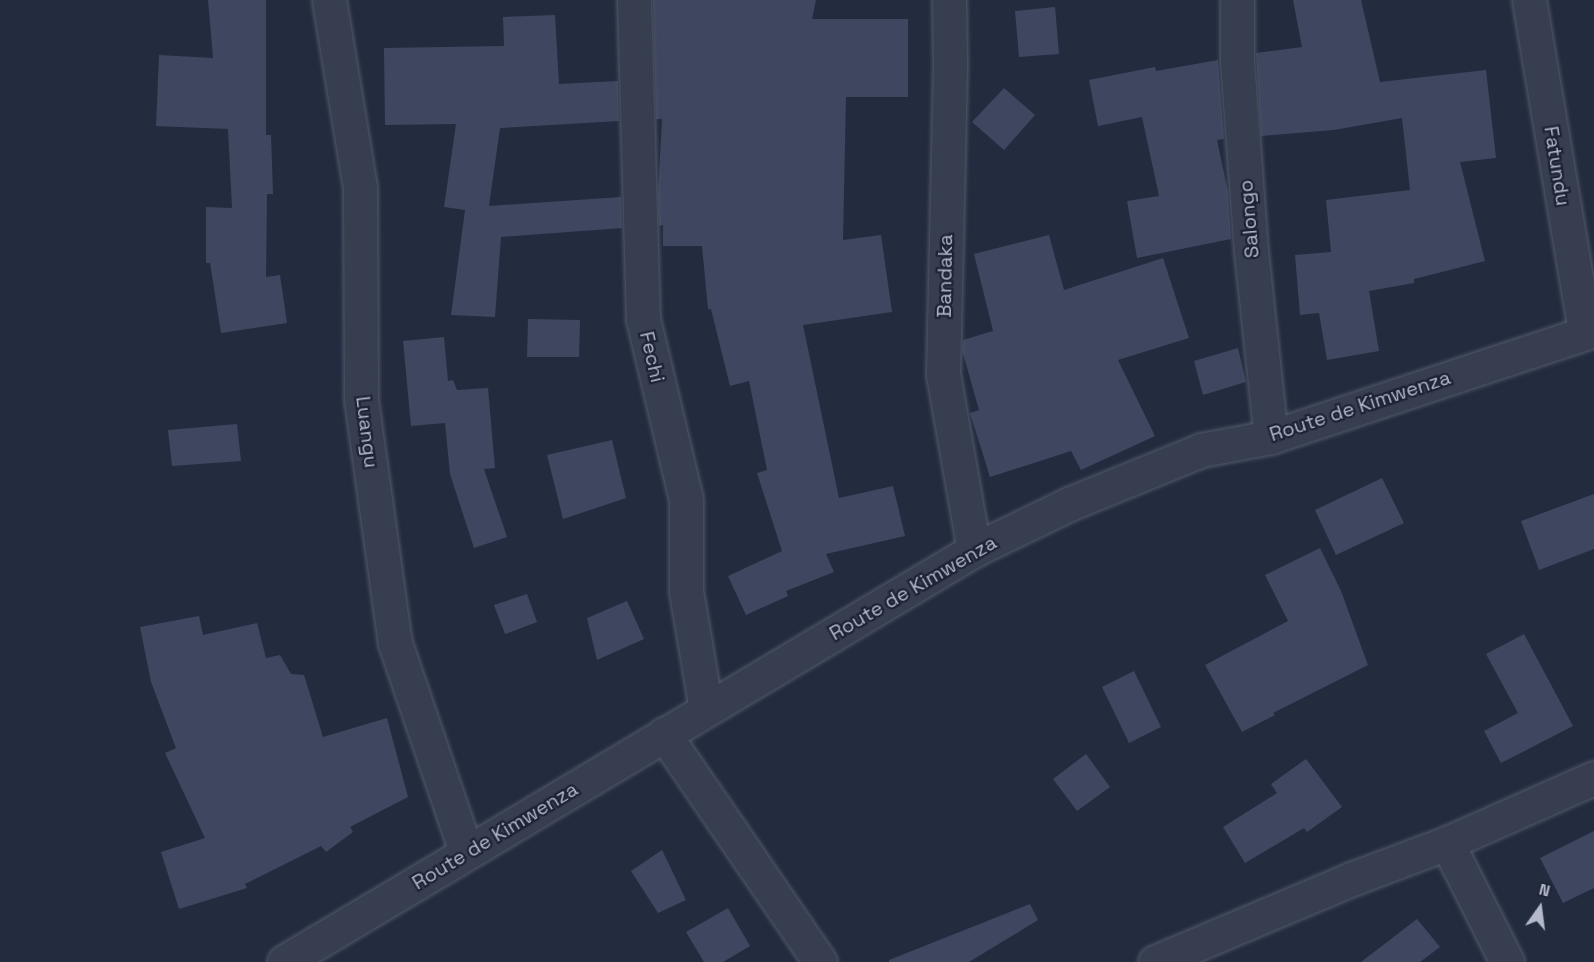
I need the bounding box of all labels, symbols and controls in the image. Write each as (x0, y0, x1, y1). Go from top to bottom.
street label: Fatundu (1539, 124, 1575, 208)
street label: Salongo (1234, 179, 1264, 259)
street label: Bandaka (932, 234, 958, 318)
street label: Fechi (634, 329, 670, 385)
street label: Route de Kimwenza (1266, 365, 1454, 447)
street label: Luangu (351, 395, 383, 469)
street label: Route de Kimwenza (825, 530, 1001, 646)
street label: Route de Kimwenza (408, 777, 582, 895)
north arrow (1510, 878, 1570, 938)
text: N (1537, 879, 1552, 902)

